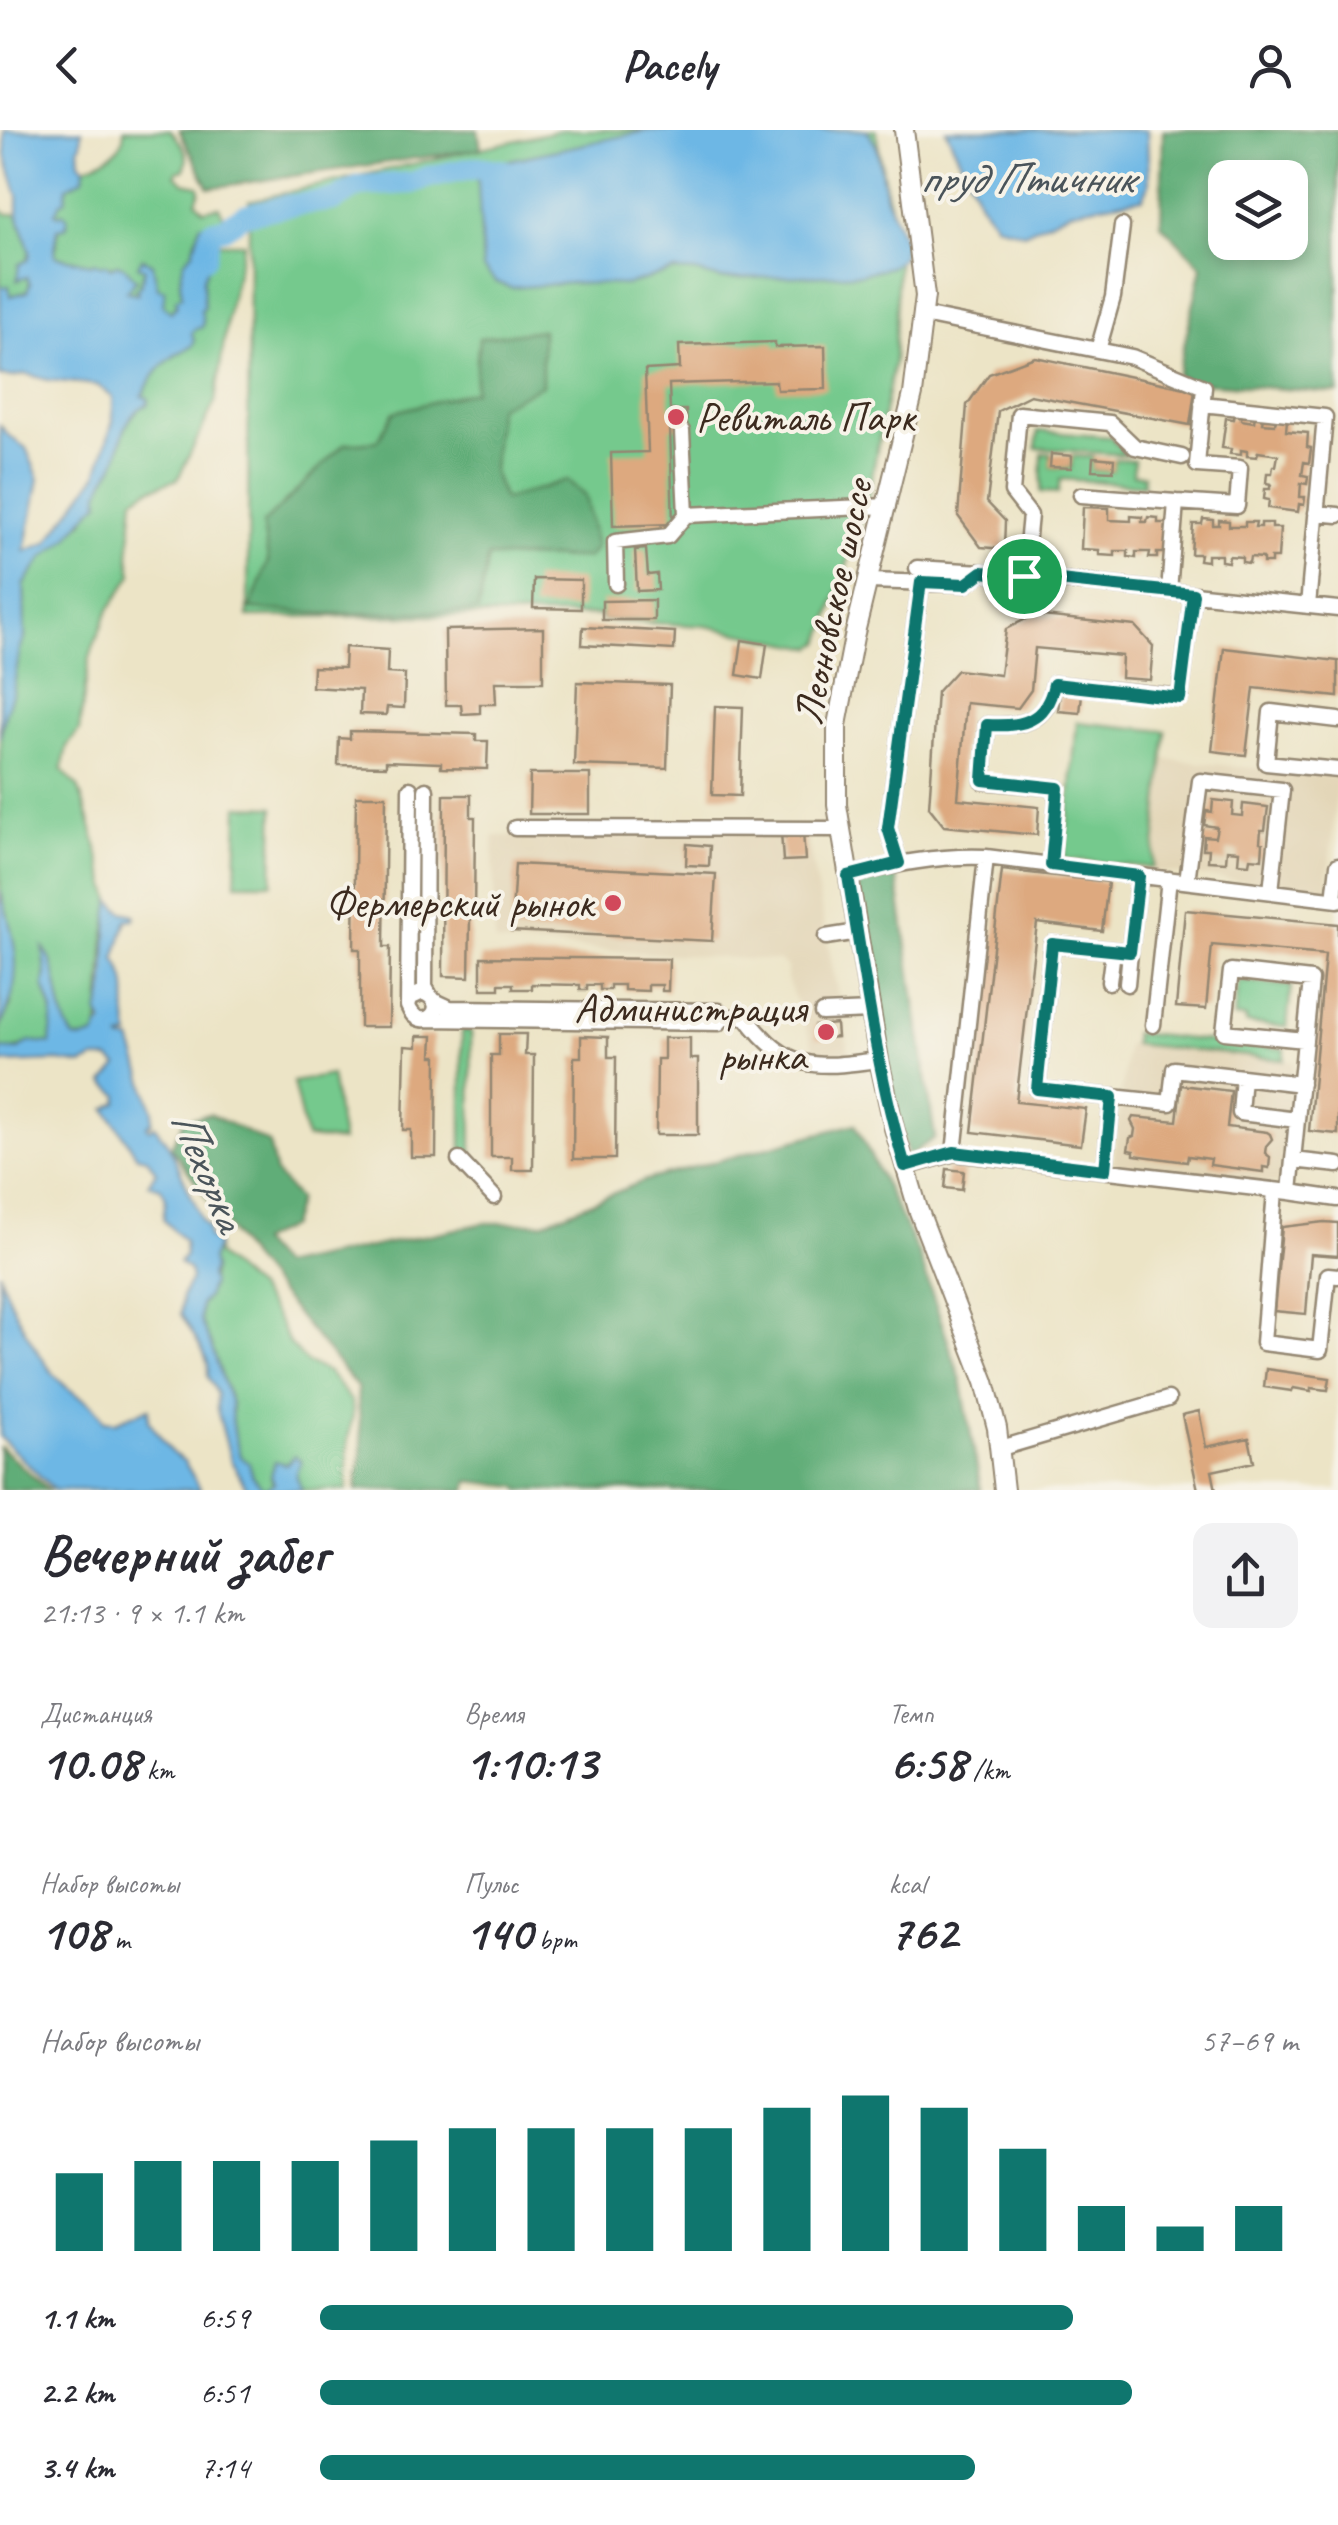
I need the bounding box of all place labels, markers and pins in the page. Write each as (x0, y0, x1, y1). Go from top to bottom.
place label: Ревиталь Парк (696, 391, 917, 444)
marker: Ревиталь Парк (665, 406, 687, 428)
pin (982, 534, 1067, 619)
place label: Фермерский рынок (325, 877, 597, 930)
marker: Фермерский рынок (602, 892, 624, 914)
place label: Администрация рынка (574, 982, 809, 1083)
marker: Администрация рынка (815, 1021, 837, 1043)

